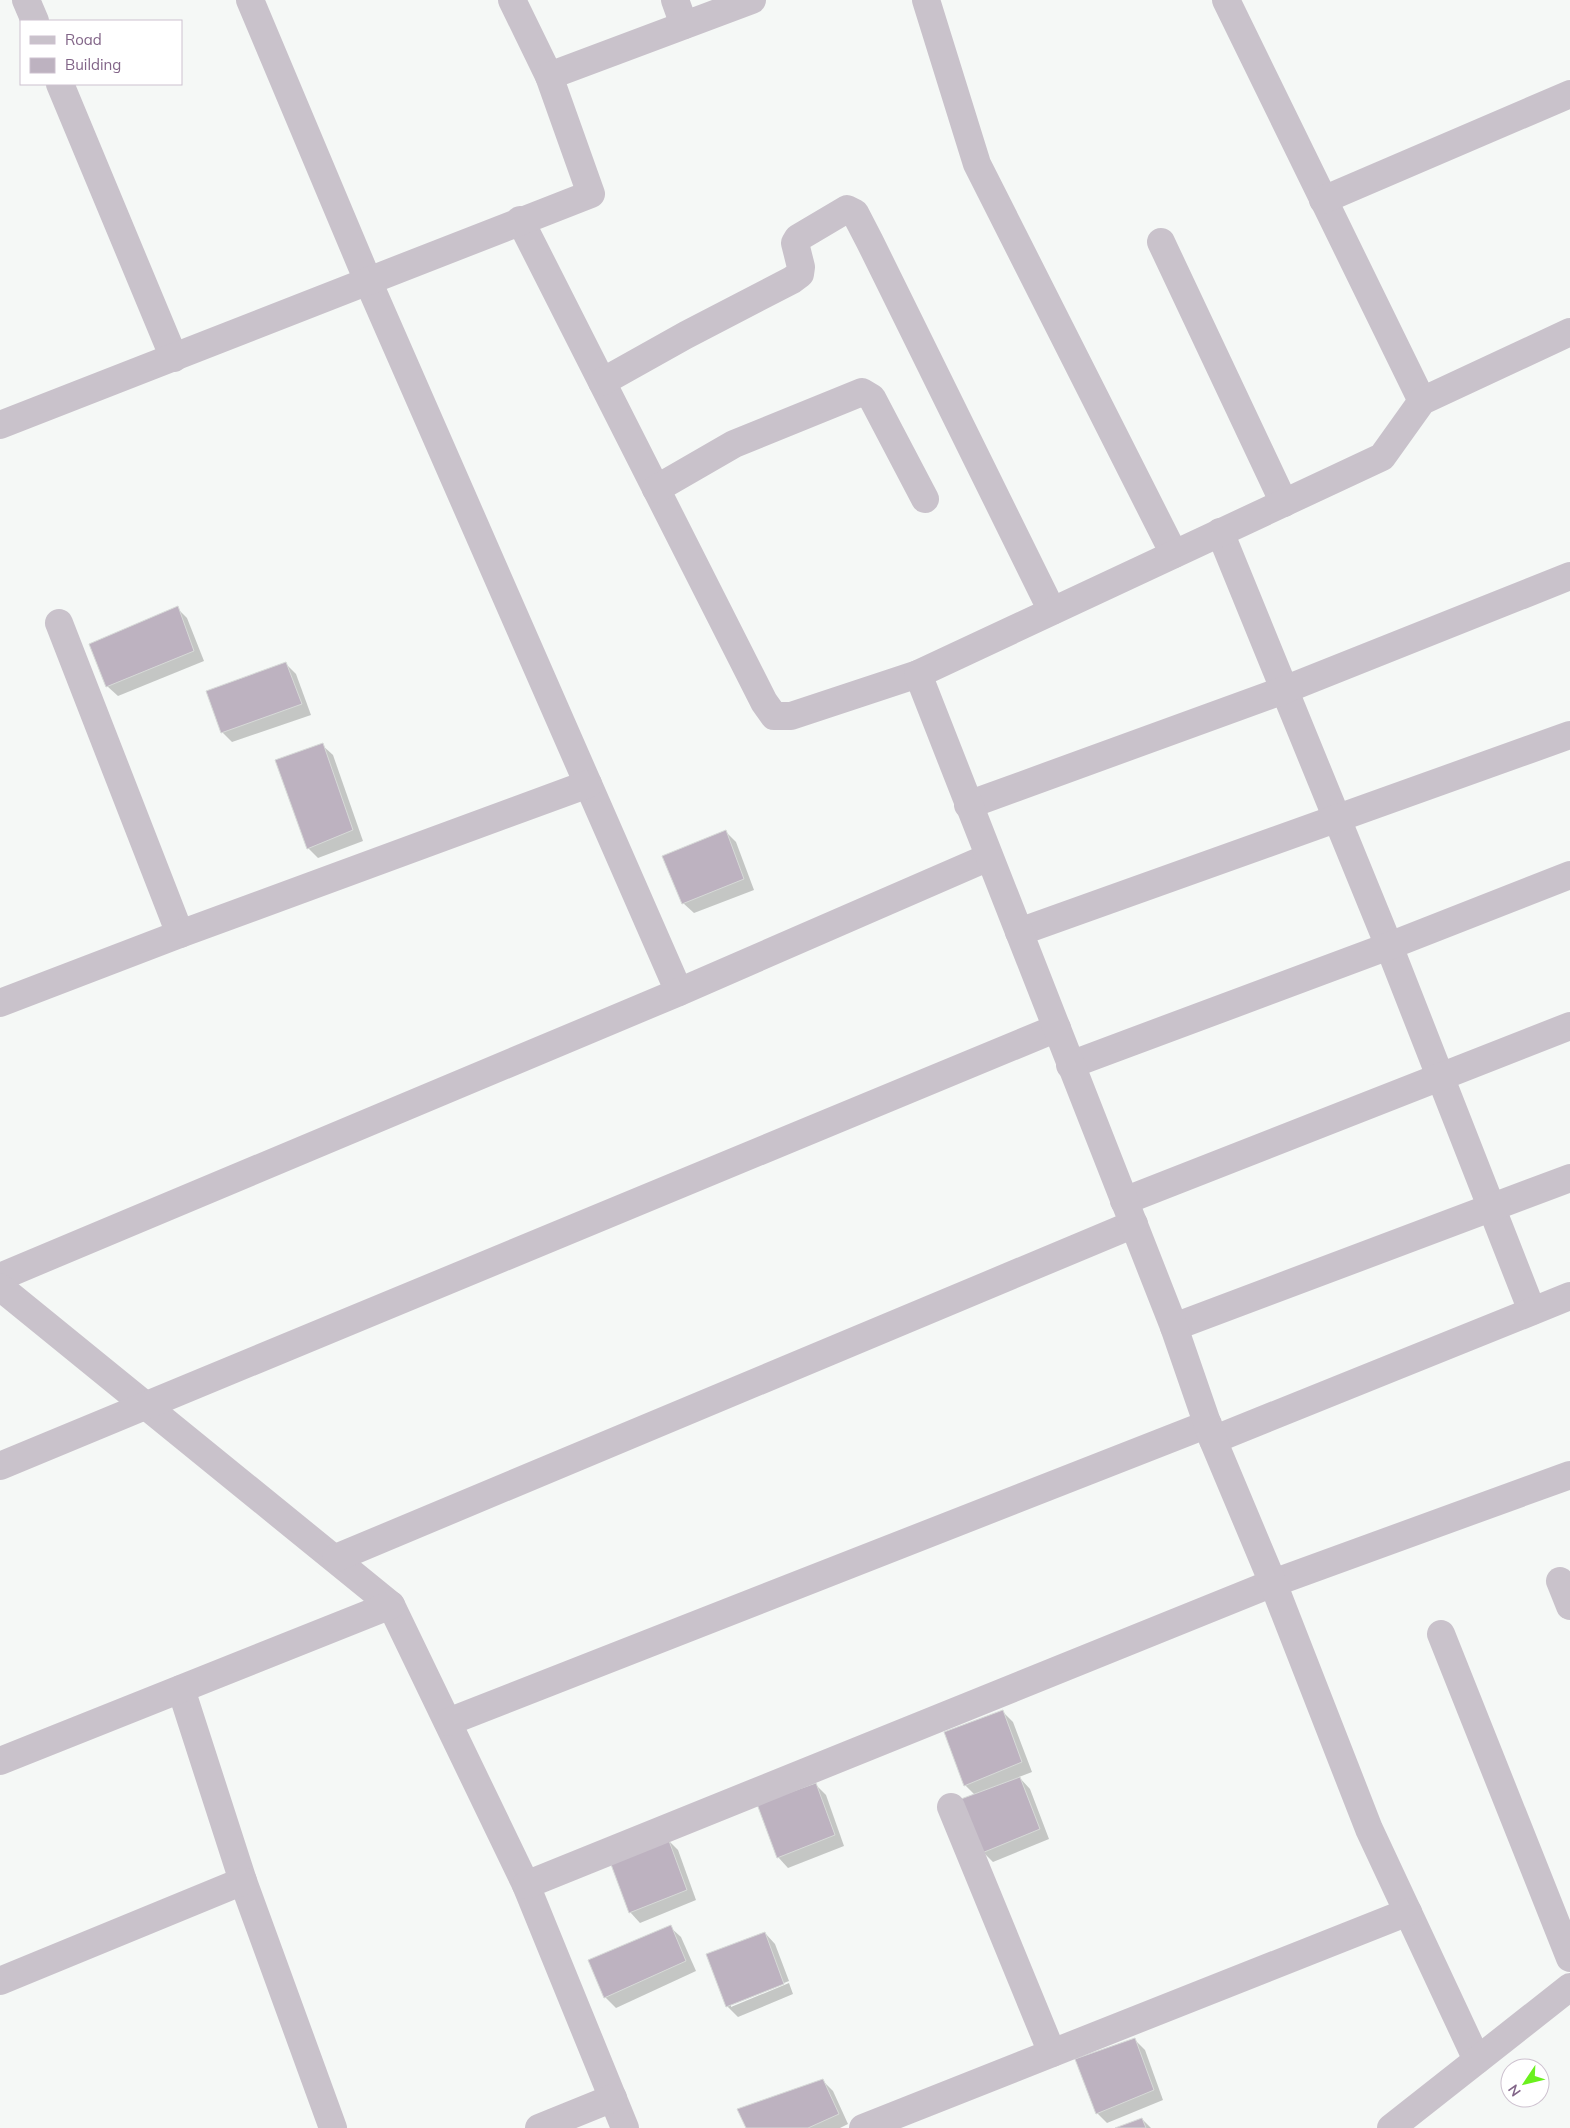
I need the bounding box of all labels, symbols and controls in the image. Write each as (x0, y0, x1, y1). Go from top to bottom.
legend (20, 20, 182, 85)
text: Road (65, 30, 102, 49)
text: Building (65, 55, 121, 74)
north arrow (1500, 2058, 1550, 2108)
text: N (1504, 2081, 1525, 2100)

